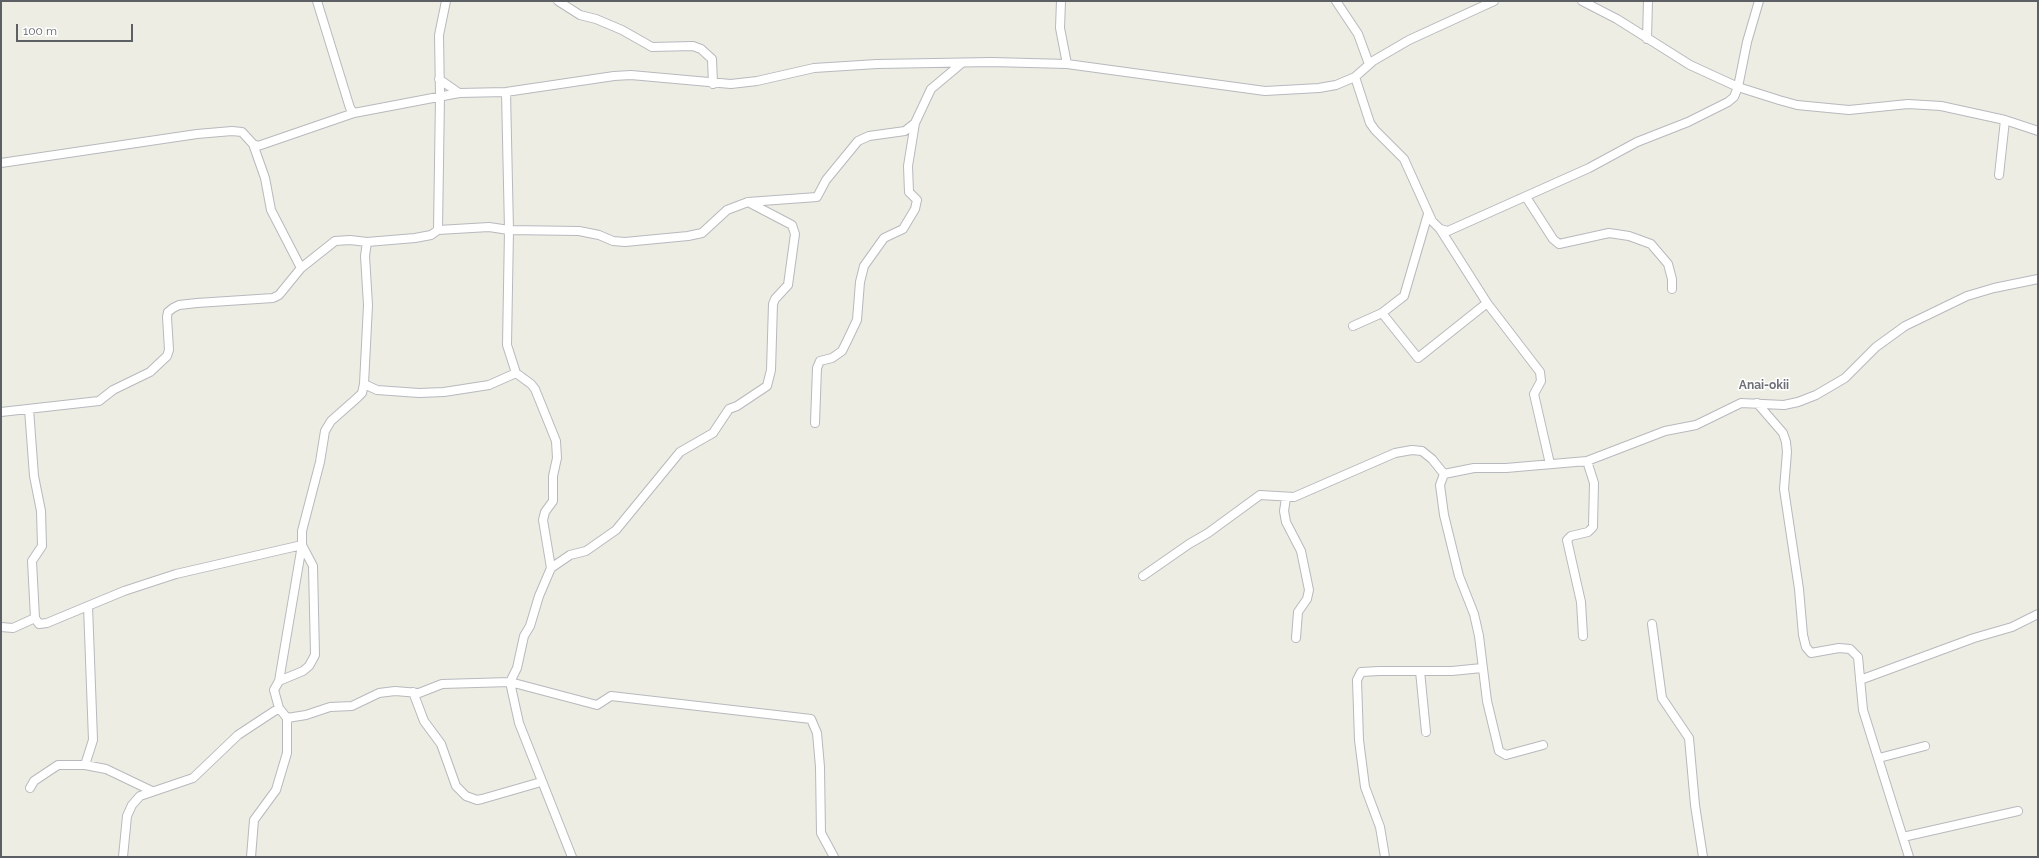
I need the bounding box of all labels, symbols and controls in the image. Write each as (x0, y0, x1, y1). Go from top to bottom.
scale bar (18, 16, 135, 42)
text: 100 m (23, 24, 57, 38)
district label: Anai-okii (1739, 378, 1789, 392)

